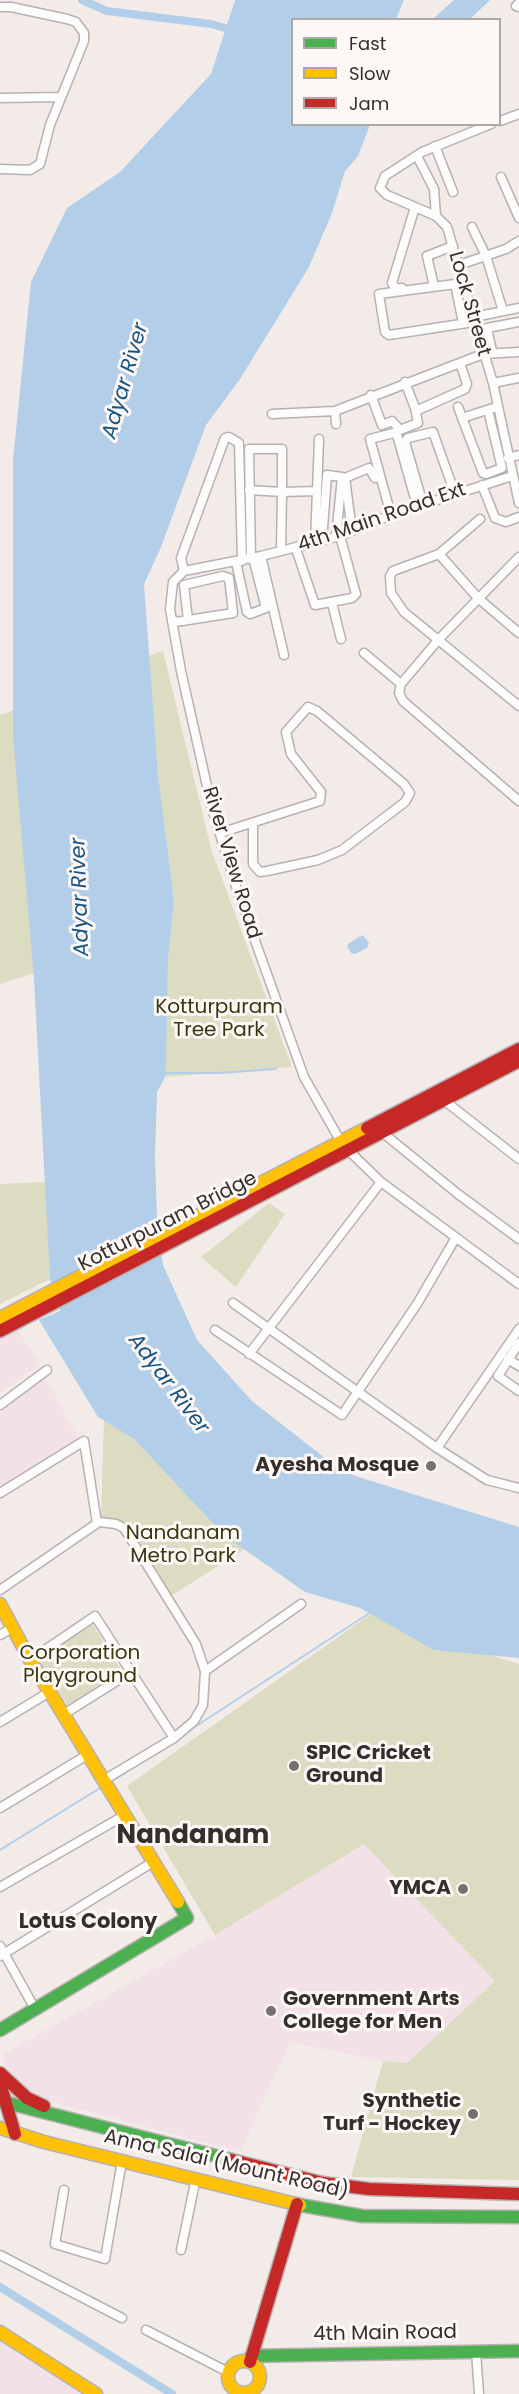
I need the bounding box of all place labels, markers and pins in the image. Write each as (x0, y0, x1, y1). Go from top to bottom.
place label: Ayesha Mosque (255, 1454, 419, 1478)
marker: Ayesha Mosque (424, 1459, 438, 1473)
place label: SPIC Cricket Ground (306, 1742, 431, 1789)
marker: SPIC Cricket Ground (287, 1759, 301, 1773)
place label: YMCA (389, 1877, 451, 1901)
marker: YMCA (456, 1882, 470, 1896)
place label: Government Arts College for Men (283, 1988, 460, 2035)
marker: Government Arts College for Men (264, 2004, 278, 2018)
place label: Synthetic Turf - Hockey (323, 2090, 461, 2137)
marker: Synthetic Turf - Hockey (466, 2107, 480, 2121)

